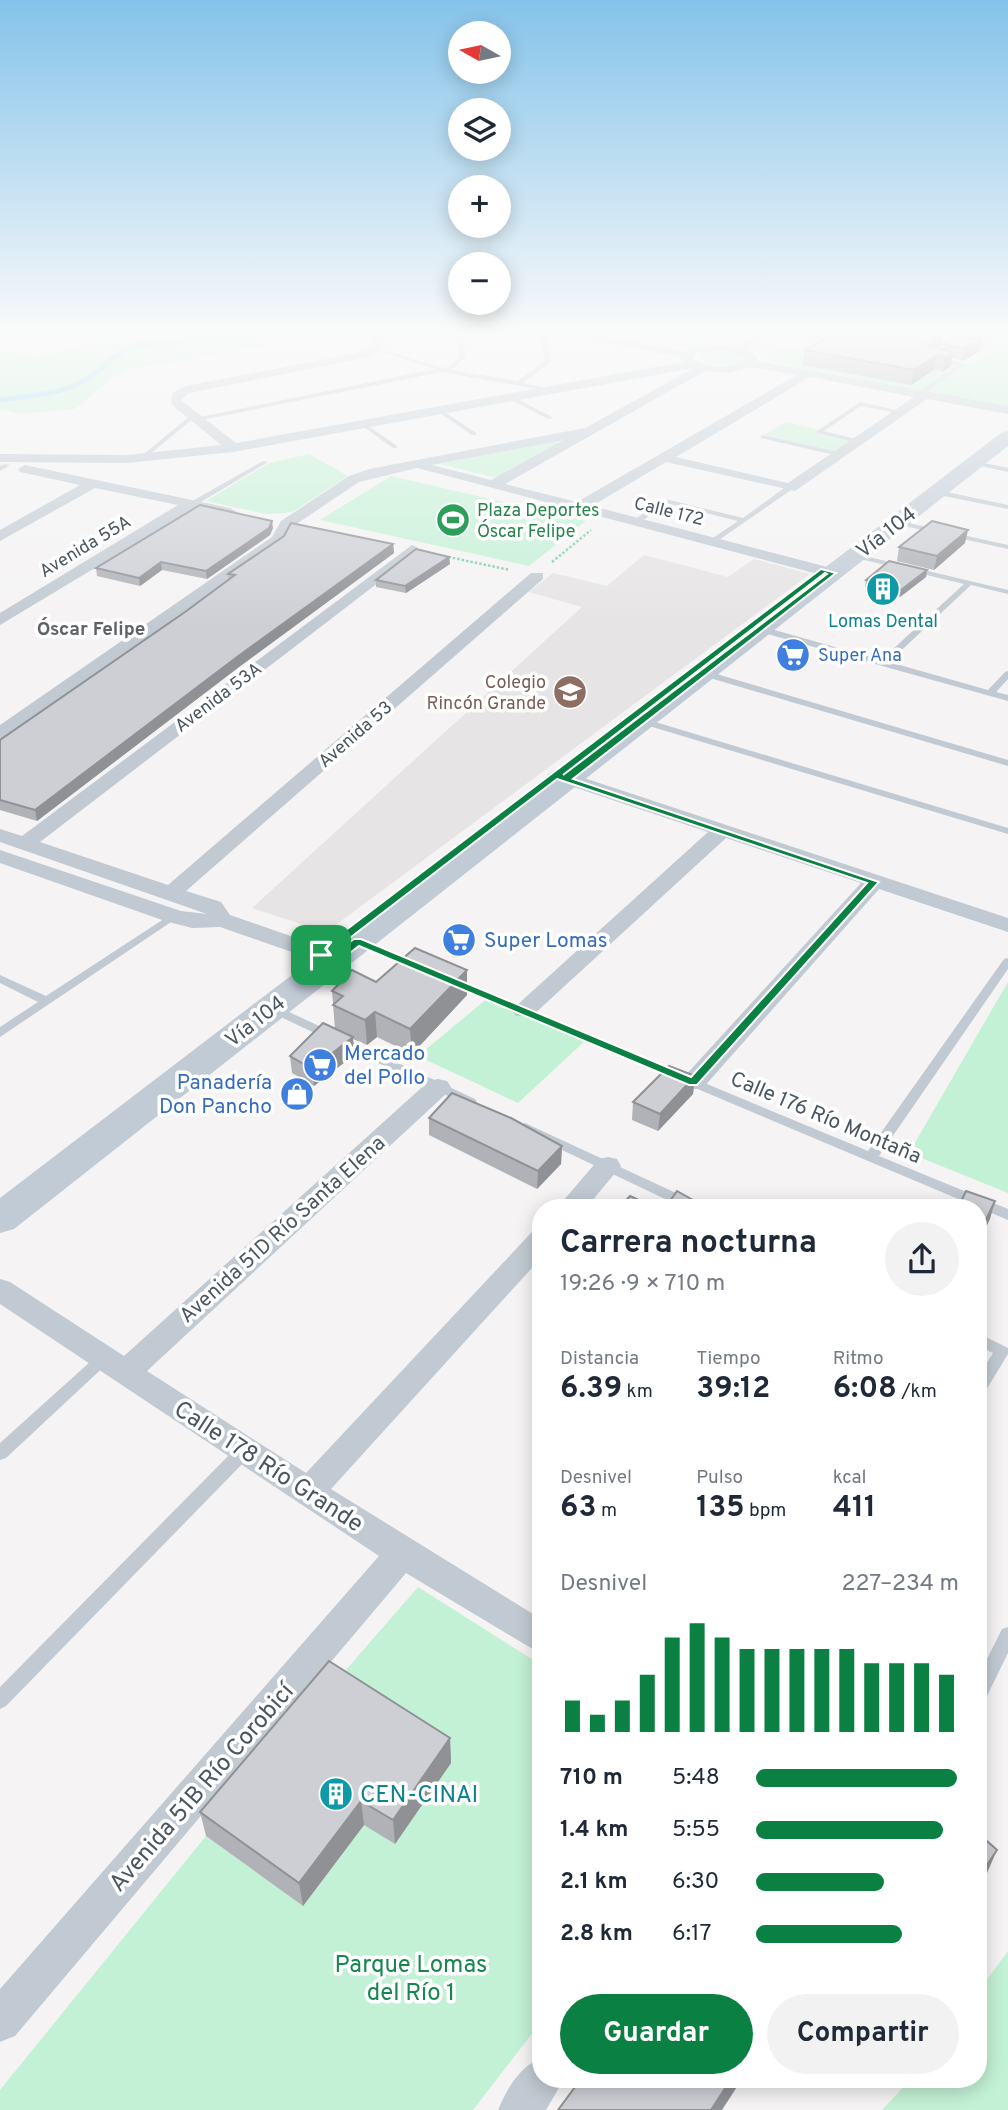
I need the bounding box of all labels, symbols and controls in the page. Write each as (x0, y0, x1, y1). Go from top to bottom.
north arrow (448, 21, 511, 84)
map controls (448, 21, 511, 315)
button: layers (448, 98, 511, 161)
button: + (448, 175, 511, 238)
button: − (448, 252, 511, 315)
street label: Calle 172 (631, 493, 706, 532)
place label: Plaza Deportes Óscar Felipe (477, 500, 600, 544)
sports icon: Plaza Deportes Óscar Felipe (434, 501, 472, 539)
street label: Vía 104 (851, 501, 923, 565)
street label: Avenida 55A (36, 511, 136, 584)
building icon: Lomas Dental (864, 570, 902, 608)
place label: Lomas Dental (828, 611, 938, 634)
district label: Óscar Felipe (37, 617, 145, 642)
supermarket icon: Super Ana (774, 636, 812, 674)
place label: Super Ana (818, 645, 902, 668)
street label: Avenida 53A (171, 658, 267, 738)
place label: Colegio Rincón Grande (427, 672, 546, 716)
school or university icon: Colegio Rincón Grande (551, 673, 589, 711)
street label: Avenida 53 (314, 697, 398, 774)
supermarket icon: Super Lomas (440, 921, 478, 959)
pin (291, 925, 351, 985)
place label: Super Lomas (484, 928, 608, 955)
icon: arrive (302, 936, 340, 974)
street label: Vía 104 (220, 990, 292, 1054)
place label: Mercado del Pollo (344, 1041, 425, 1092)
supermarket icon: Mercado del Pollo (301, 1046, 339, 1084)
street label: Calle 176 Río Montaña (726, 1066, 925, 1171)
place label: Panadería Don Pancho (159, 1070, 272, 1121)
shop icon: Panadería Don Pancho (278, 1075, 316, 1113)
street label: Avenida 51D Río Santa Elena (174, 1130, 392, 1330)
button: share (885, 1222, 959, 1296)
text: Carrera nocturna (560, 1224, 817, 1264)
text: 19:26 · 9 × 710 m (560, 1270, 725, 1299)
text: Distancia (560, 1347, 639, 1371)
text: Tiempo (696, 1347, 761, 1371)
text: Ritmo (833, 1347, 884, 1371)
text: 6.39 (560, 1371, 622, 1408)
text: 39:12 (696, 1371, 770, 1408)
text: 6:08 (833, 1371, 897, 1408)
text: km (622, 1380, 653, 1404)
text: /km (897, 1380, 937, 1404)
street label: Calle 178 Río Grande (168, 1395, 368, 1540)
text: Desnivel (560, 1466, 632, 1490)
text: Pulso (696, 1466, 743, 1490)
text: kcal (833, 1466, 866, 1490)
text: 63 (560, 1490, 596, 1527)
text: 135 (696, 1490, 745, 1527)
text: 411 (833, 1490, 876, 1527)
text: m (596, 1499, 617, 1523)
text: bpm (745, 1499, 786, 1523)
text: Desnivel (560, 1570, 647, 1599)
text: 227–234 m (841, 1570, 959, 1599)
street label: Avenida 51B Río Corobicí (104, 1676, 303, 1899)
text: 710 m (560, 1764, 623, 1793)
text: 5:48 (672, 1764, 720, 1793)
building icon: CEN-CINAI (317, 1775, 355, 1813)
place label: CEN-CINAI (360, 1781, 478, 1811)
text: 1.4 km (560, 1816, 628, 1845)
text: 5:55 (672, 1816, 720, 1845)
text: 2.1 km (560, 1868, 628, 1897)
text: 6:30 (672, 1868, 719, 1897)
text: 2.8 km (560, 1920, 633, 1949)
text: 6:17 (672, 1920, 711, 1949)
park label: Parque Lomas del Río 1 (335, 1951, 487, 2009)
button: Guardar (560, 1994, 753, 2074)
button: Compartir (767, 1994, 959, 2074)

